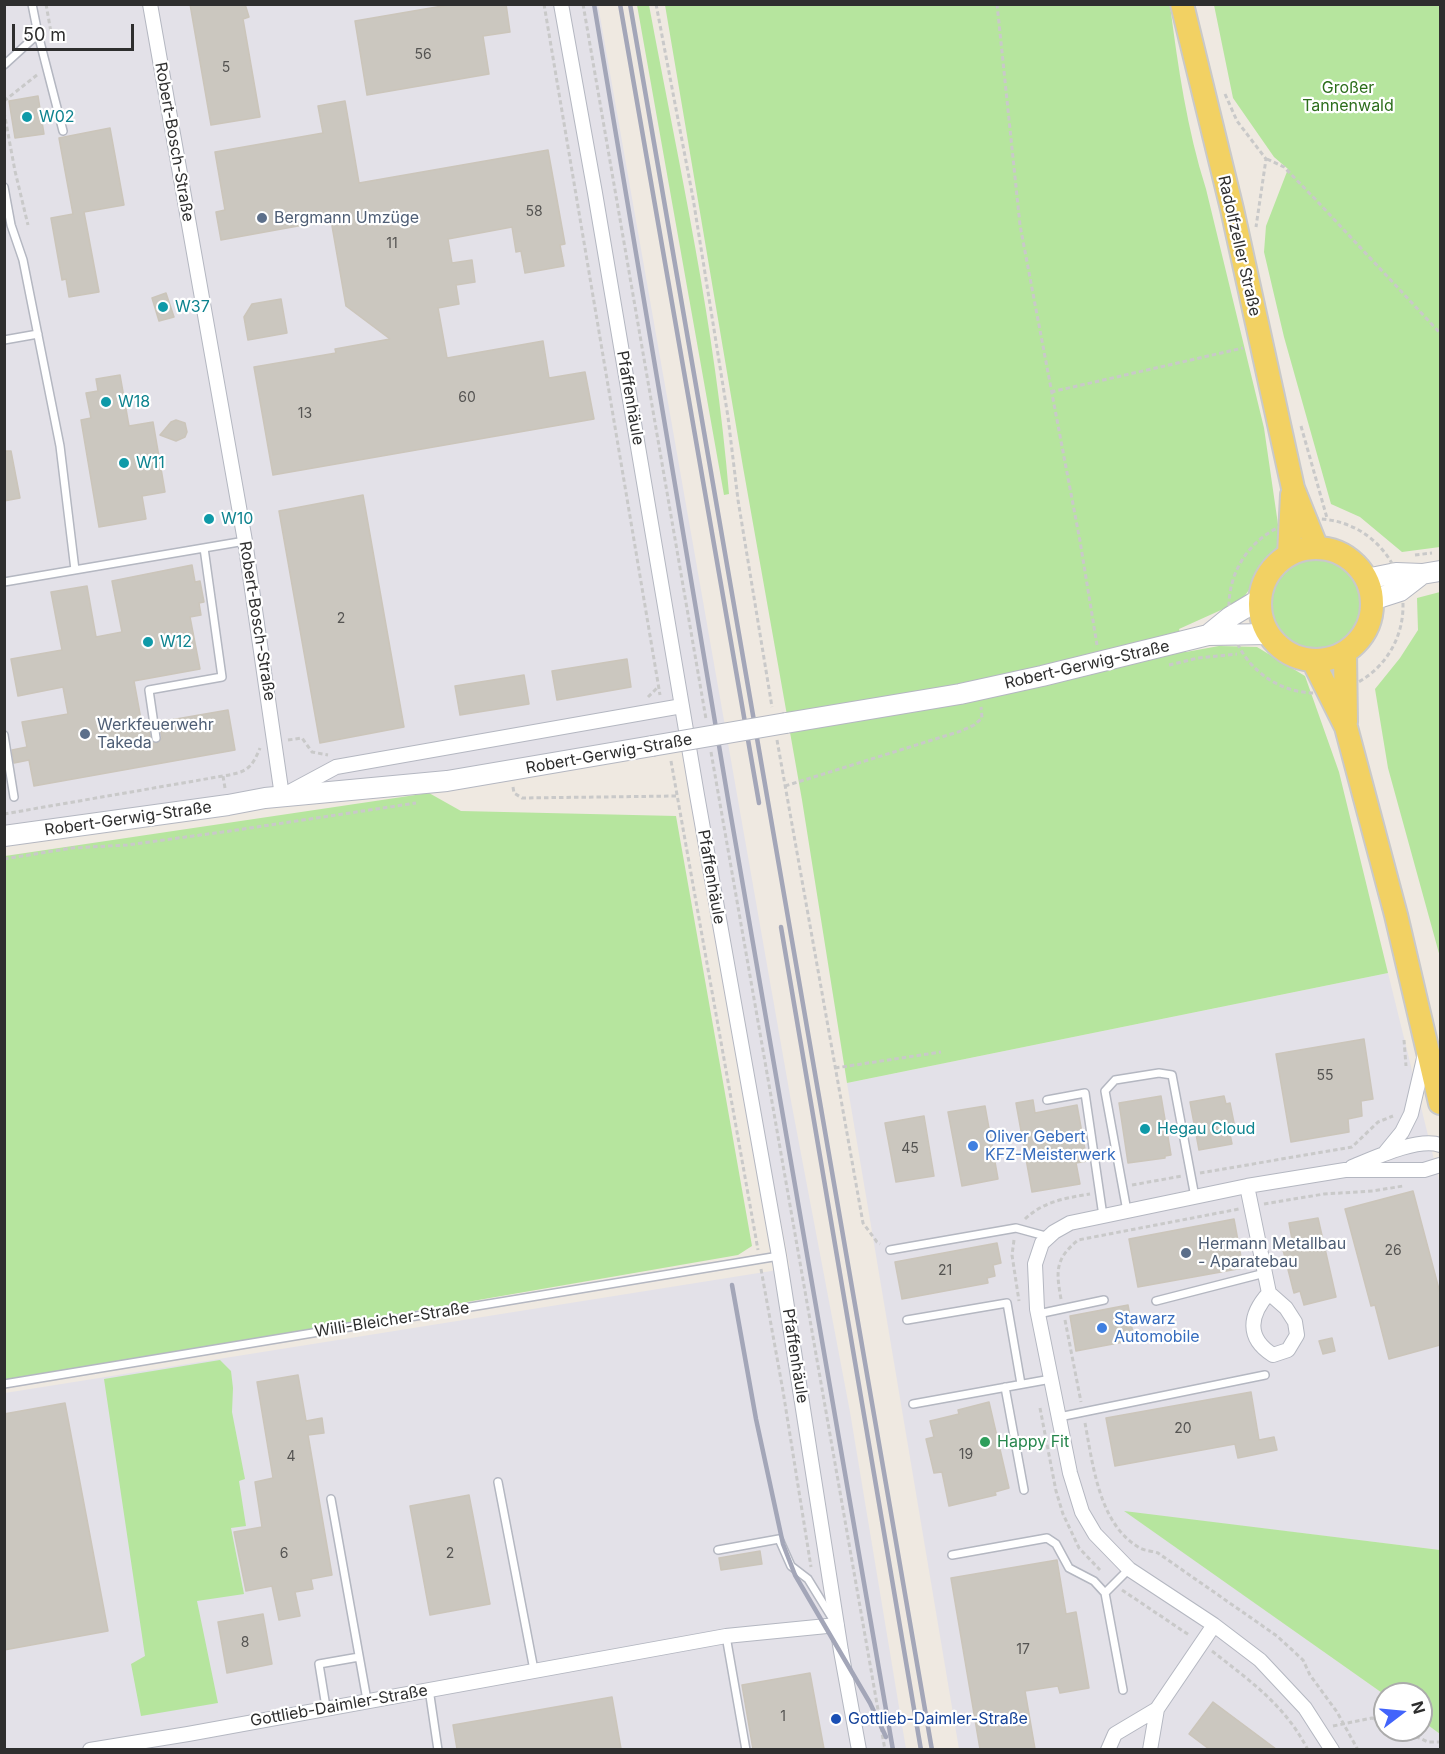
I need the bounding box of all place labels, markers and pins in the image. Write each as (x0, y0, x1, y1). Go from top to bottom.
place label: W02 (39, 107, 75, 127)
marker: W02 (20, 110, 34, 124)
place label: Bergmann Umzüge (274, 208, 419, 228)
marker: Bergmann Umzüge (255, 211, 269, 225)
place label: W37 (175, 297, 210, 317)
marker: W37 (156, 300, 170, 314)
place label: W18 (118, 392, 150, 412)
marker: W18 (99, 395, 113, 409)
place label: W11 (136, 453, 165, 473)
marker: W11 (117, 456, 131, 470)
place label: W10 (221, 509, 253, 529)
marker: W10 (202, 512, 216, 526)
place label: W12 (160, 632, 192, 652)
marker: W12 (141, 635, 155, 649)
place label: Werkfeuerwehr Takeda (97, 715, 214, 753)
marker: Werkfeuerwehr Takeda (78, 727, 92, 741)
place label: Hegau Cloud (1157, 1119, 1255, 1139)
marker: Hegau Cloud (1138, 1122, 1152, 1136)
place label: Oliver Gebert KFZ-Meisterwerk (985, 1127, 1116, 1165)
marker: Oliver Gebert KFZ-Meisterwerk (966, 1139, 980, 1153)
place label: Hermann Metallbau - Aparatebau (1198, 1234, 1346, 1272)
marker: Hermann Metallbau - Aparatebau (1179, 1246, 1193, 1260)
place label: Stawarz Automobile (1114, 1309, 1200, 1347)
marker: Stawarz Automobile (1095, 1321, 1109, 1335)
place label: Happy Fit (997, 1432, 1069, 1452)
marker: Happy Fit (978, 1435, 992, 1449)
place label: Gottlieb-Daimler-Straße (848, 1709, 1028, 1729)
marker: Gottlieb-Daimler-Straße (829, 1712, 843, 1726)

